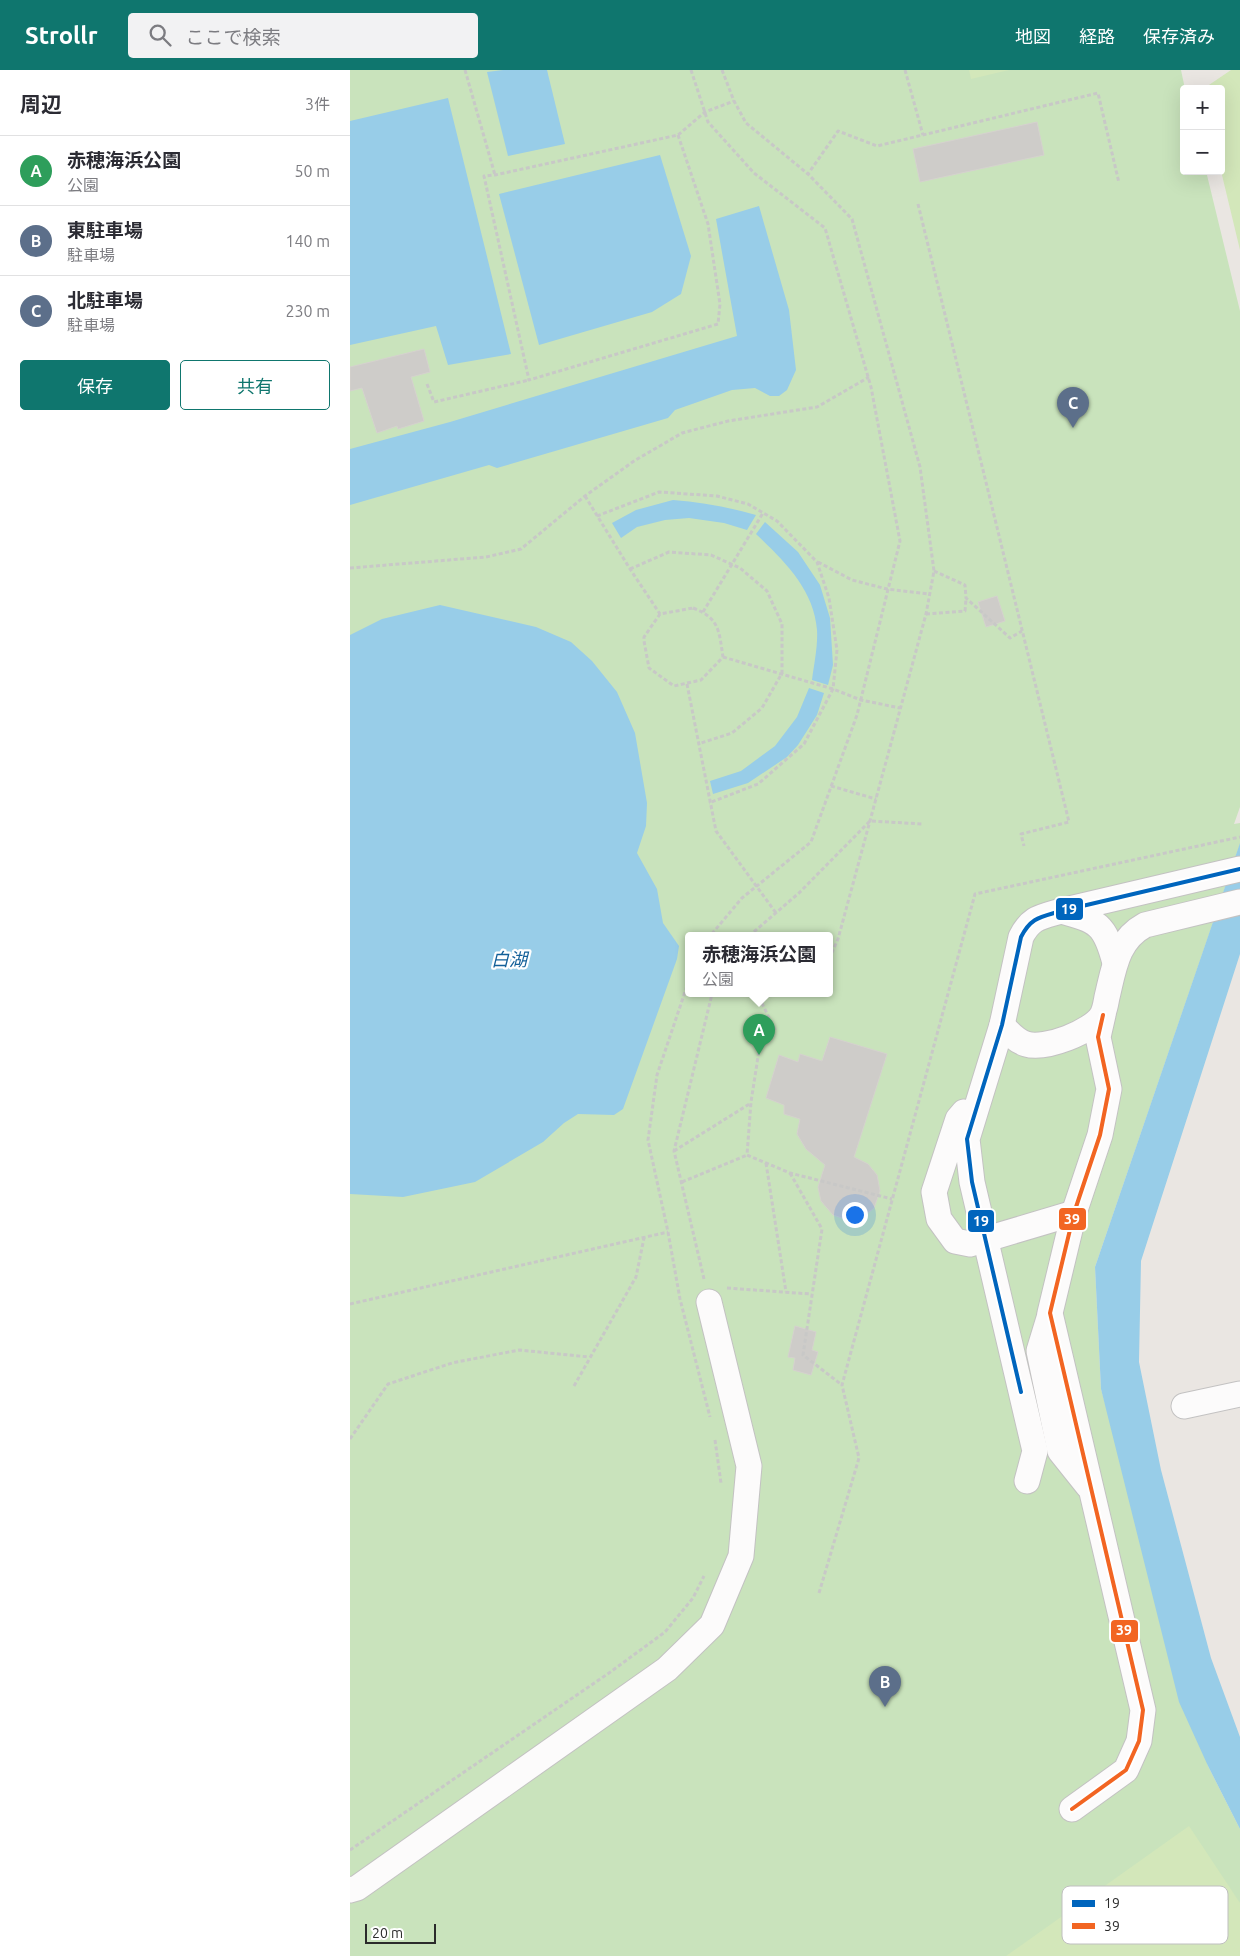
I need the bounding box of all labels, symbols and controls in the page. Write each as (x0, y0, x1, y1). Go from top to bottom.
search box (128, 13, 478, 58)
icon: search (146, 21, 174, 49)
text: Strollr (25, 22, 98, 49)
text: ここで検索 (186, 26, 281, 48)
text: 地図 (1015, 26, 1051, 46)
text: 経路 (1079, 26, 1115, 46)
text: 保存済み (1143, 26, 1215, 46)
map controls (1180, 85, 1225, 175)
button: + (1180, 85, 1225, 130)
text: 周辺 (20, 92, 62, 116)
text: 3件 (305, 95, 330, 113)
button: − (1180, 130, 1225, 175)
text: 赤穂海浜公園 (67, 149, 181, 171)
text: A (30, 162, 42, 180)
text: 50 m (294, 162, 330, 180)
text: 公園 (67, 176, 99, 194)
text: 東駐車場 (67, 219, 143, 241)
text: B (31, 232, 41, 250)
text: 140 m (285, 232, 330, 250)
text: 駐車場 (67, 246, 115, 264)
text: 北駐車場 (67, 289, 143, 311)
text: C (31, 302, 41, 320)
text: 230 m (285, 302, 330, 320)
text: 駐車場 (67, 316, 115, 334)
button: 保存 (20, 360, 170, 410)
button: 共有 (180, 360, 330, 410)
pin: C (1057, 387, 1089, 428)
line badge: 19 (1055, 897, 1084, 921)
text: 19 (1061, 901, 1077, 917)
popup (685, 932, 833, 997)
text: 赤穂海浜公園 (702, 943, 816, 965)
water label: 白湖 (491, 949, 530, 969)
text: 公園 (702, 970, 734, 988)
pin: A (743, 1014, 775, 1055)
your location (842, 1202, 868, 1228)
line badge: 39 (1058, 1207, 1087, 1231)
line badge: 19 (967, 1209, 995, 1233)
text: 39 (1064, 1211, 1080, 1227)
text: 19 (973, 1213, 989, 1229)
line badge: 39 (1110, 1619, 1139, 1643)
text: 39 (1116, 1622, 1132, 1638)
pin: B (869, 1666, 901, 1707)
legend (1062, 1886, 1228, 1944)
text: 19 (1104, 1895, 1120, 1911)
text: 39 (1104, 1918, 1120, 1934)
scale bar (365, 1921, 436, 1944)
text: 20 m (372, 1925, 403, 1941)

